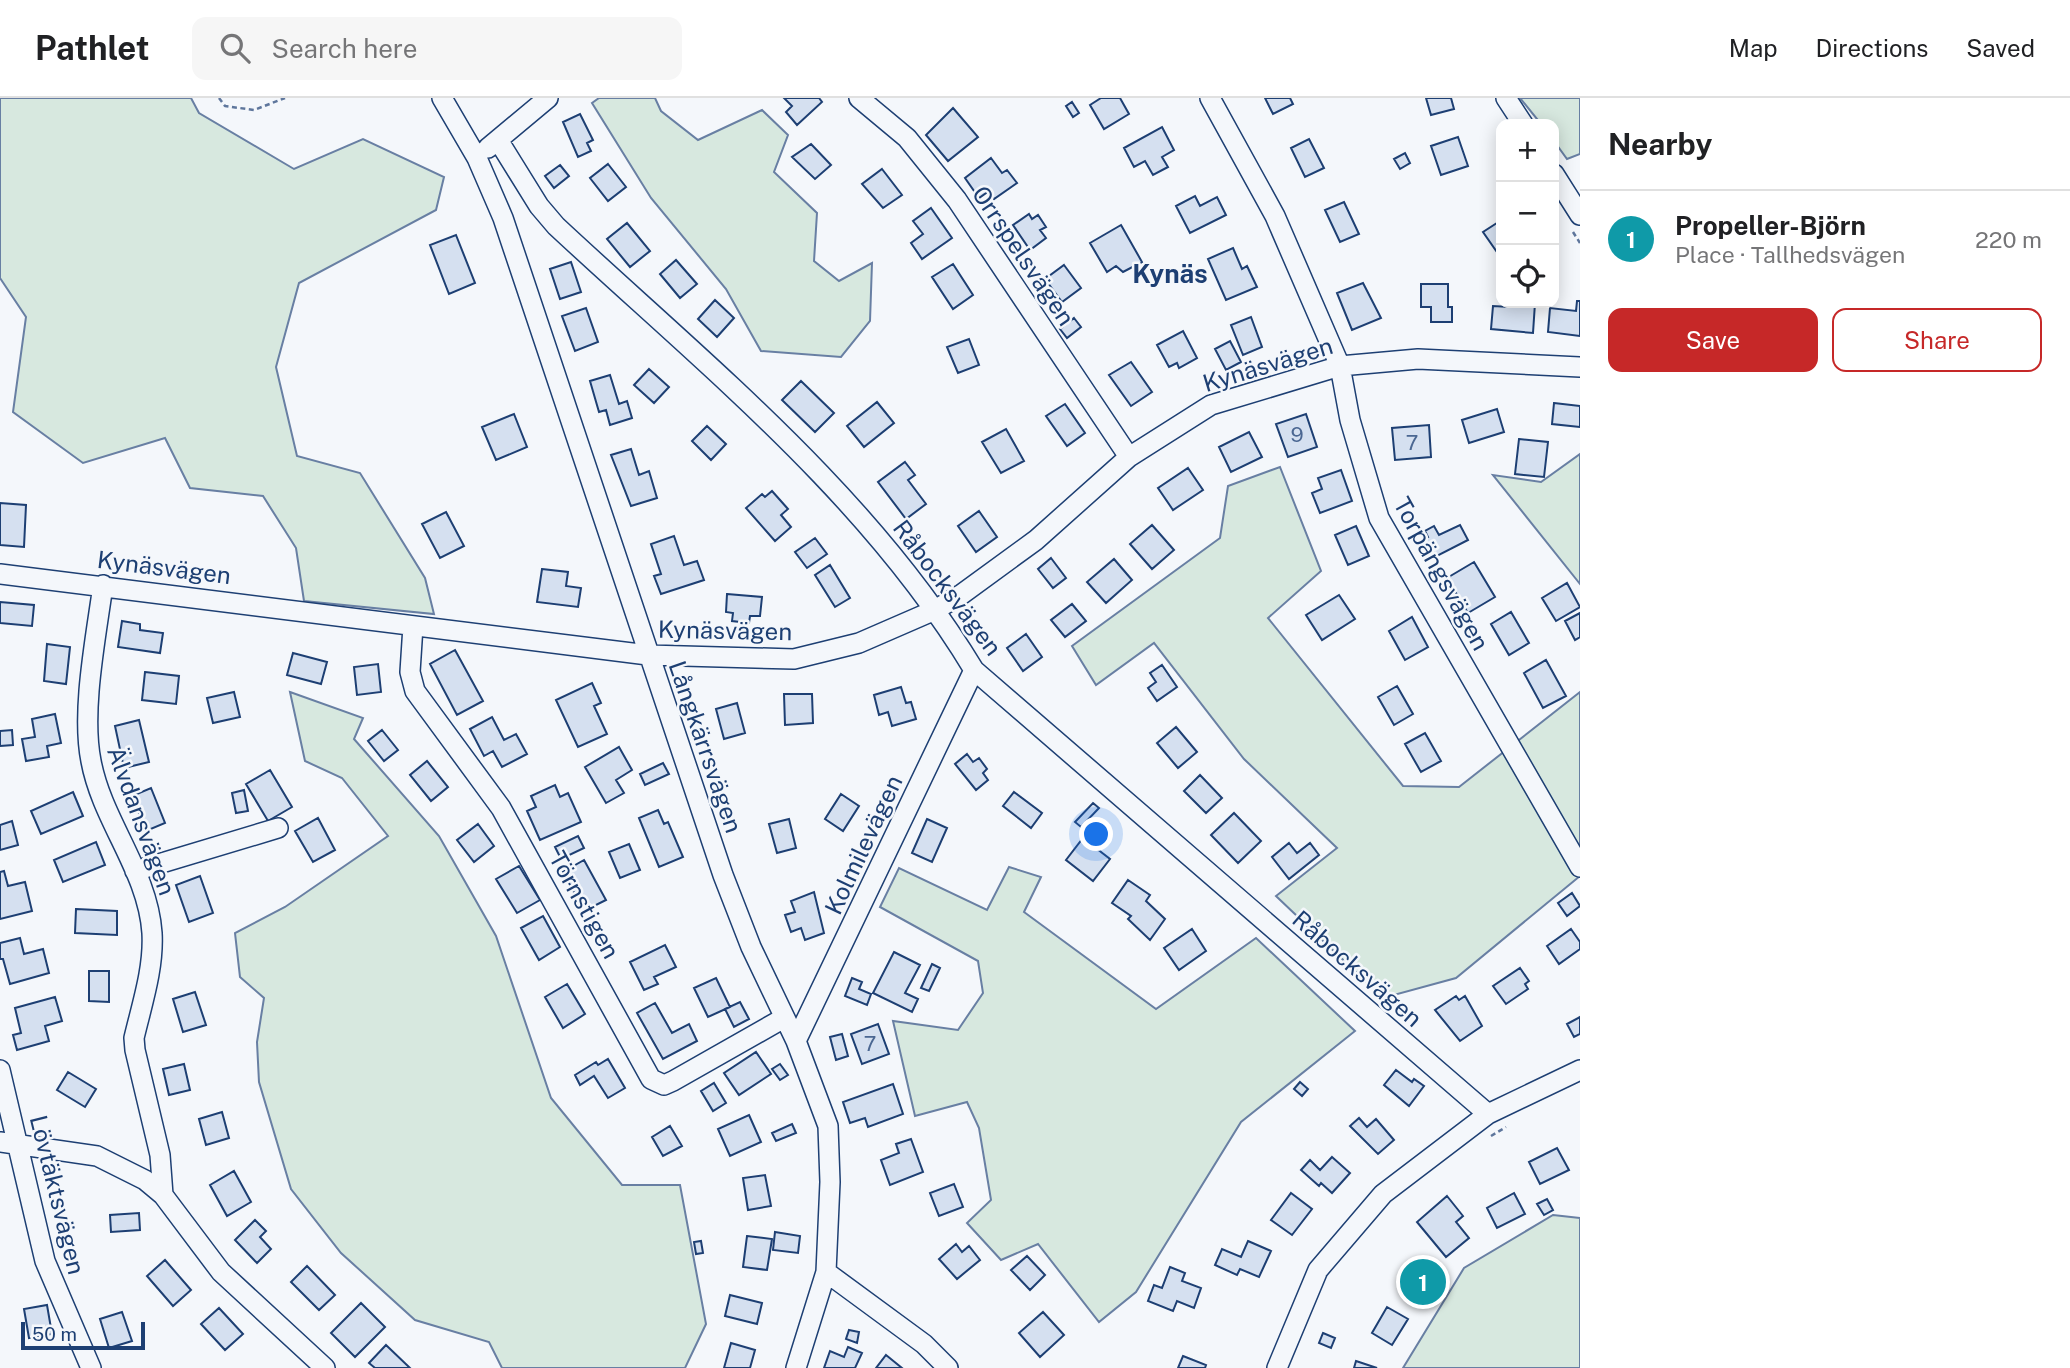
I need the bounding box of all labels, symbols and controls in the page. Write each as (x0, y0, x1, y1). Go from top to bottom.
search box (192, 17, 682, 80)
text: Pathlet (35, 29, 150, 67)
icon: search (216, 29, 254, 67)
text: Search here (272, 33, 418, 64)
text: Map (1729, 34, 1778, 62)
text: Directions (1816, 34, 1928, 62)
text: Saved (1966, 34, 2035, 62)
map controls (1496, 119, 1559, 308)
button: + (1496, 119, 1559, 182)
text: Nearby (1608, 126, 1712, 162)
street label: Orrspelsvägen (967, 180, 1081, 331)
button: − (1496, 182, 1559, 245)
text: Propeller-Björn (1675, 210, 1866, 241)
text: 1 (1626, 226, 1636, 253)
text: 220 m (1975, 226, 2042, 253)
text: Place · Tallhedsvägen (1675, 241, 1905, 268)
button: locate (1496, 245, 1559, 308)
district label: Kynäs (1132, 258, 1208, 289)
button: Save (1608, 308, 1818, 372)
button: Share (1832, 308, 2042, 372)
street label: Kynäsvägen (1199, 331, 1336, 397)
house number: 9 (1290, 422, 1304, 447)
house number: 7 (1406, 430, 1418, 455)
street label: Torpängsvägen (1388, 492, 1495, 655)
street label: Råbocksvägen (888, 514, 1008, 661)
street label: Kynäsvägen (96, 545, 233, 589)
street label: Kynäsvägen (658, 615, 792, 645)
street label: Långkärrsvägen (663, 657, 748, 836)
street label: Älvdansvägen (102, 742, 182, 899)
street label: Kolmilevägen (819, 771, 908, 919)
your location (1079, 817, 1113, 851)
street label: Törnstigen (544, 846, 626, 963)
street label: Råbocksvägen (1287, 904, 1428, 1032)
house number: 7 (864, 1031, 876, 1056)
street label: Lövtäktsvägen (25, 1112, 91, 1277)
pin: 1 (1400, 1256, 1446, 1308)
scale bar (21, 1319, 145, 1351)
text: 50 m (32, 1323, 77, 1345)

